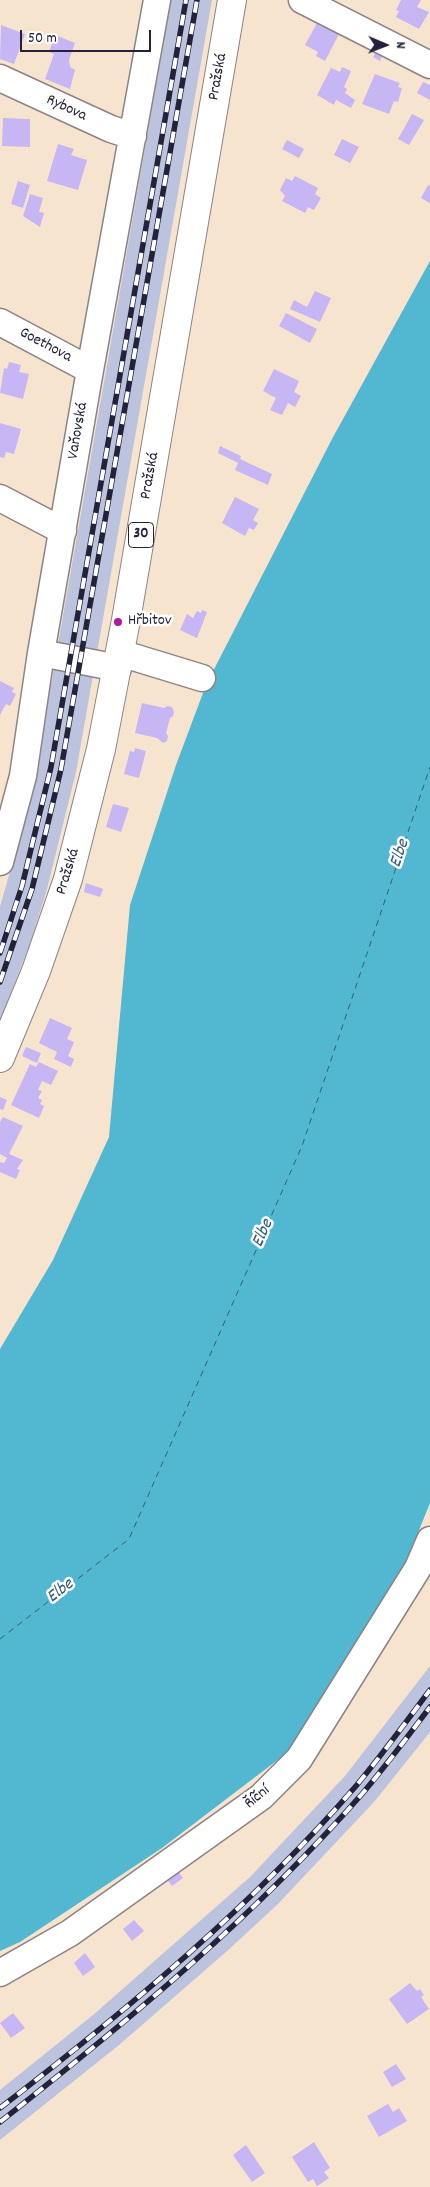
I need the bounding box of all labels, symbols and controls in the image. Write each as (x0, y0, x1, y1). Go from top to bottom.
scale bar (22, 20, 154, 52)
north arrow (360, 20, 410, 70)
text: 50 m (28, 28, 57, 50)
text: N (390, 42, 410, 49)
street label: Pražská (205, 52, 233, 102)
street label: Rybova (43, 91, 89, 127)
street label: Goethova (15, 324, 75, 368)
street label: Vaňovská (65, 401, 93, 461)
street label: Pražská (137, 451, 165, 501)
road number: 30 (128, 522, 154, 548)
place label: Hřbitov (128, 612, 172, 632)
marker: Hřbitov (112, 616, 124, 628)
water label: Elbe (386, 837, 416, 871)
street label: Pražská (53, 846, 85, 898)
water label: Elbe (248, 1217, 280, 1251)
water label: Elbe (43, 1575, 79, 1609)
street label: Říční (241, 1782, 275, 1814)

